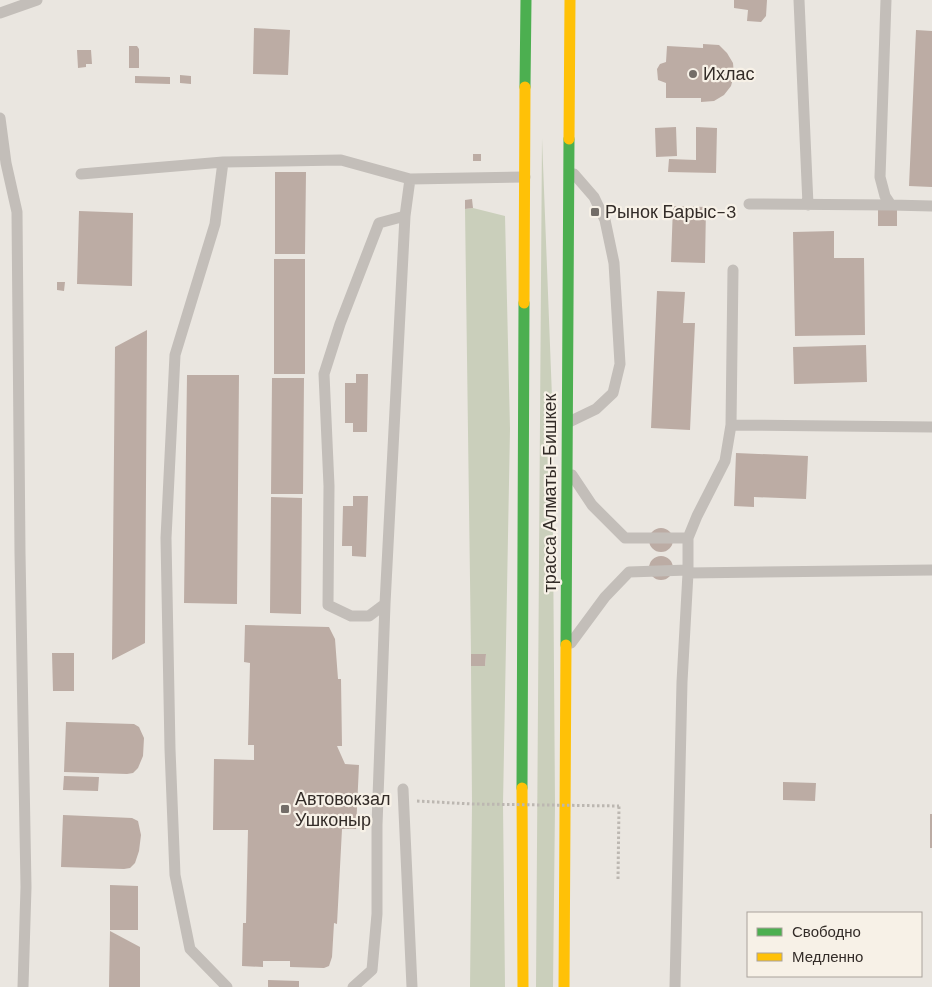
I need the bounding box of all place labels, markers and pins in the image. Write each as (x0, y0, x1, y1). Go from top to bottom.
place label: Ихлас (703, 62, 754, 86)
marker: Ихлас (687, 68, 699, 80)
place label: Рынок Барыс-3 (605, 200, 737, 224)
marker: Рынок Барыс-3 (589, 206, 601, 218)
place label: Автовокзал Ушконыр (295, 787, 390, 832)
marker: Автовокзал Ушконыр (279, 803, 291, 815)

